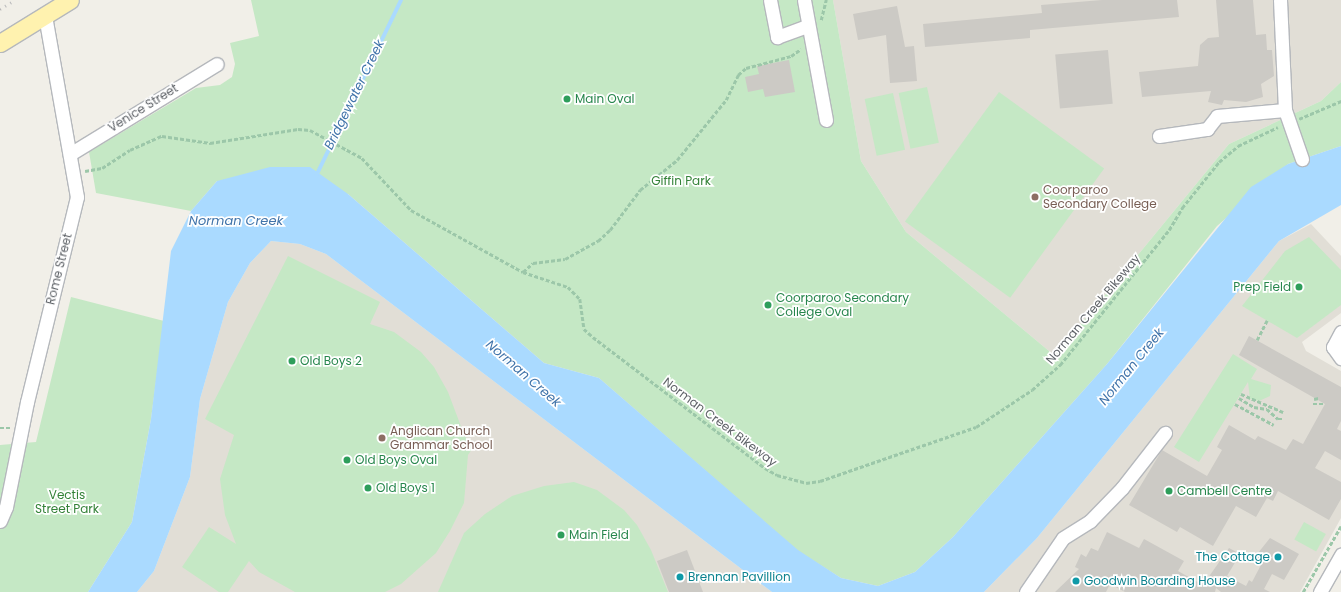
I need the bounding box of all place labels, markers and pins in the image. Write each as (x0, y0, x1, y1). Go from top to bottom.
place label: Main Oval (575, 92, 635, 106)
marker: Main Oval (562, 94, 572, 104)
place label: Coorparoo Secondary College (1043, 183, 1157, 211)
marker: Coorparoo Secondary College (1030, 192, 1040, 202)
place label: Prep Field (1233, 280, 1291, 294)
marker: Prep Field (1294, 282, 1304, 292)
place label: Coorparoo Secondary College Oval (776, 291, 909, 319)
marker: Coorparoo Secondary College Oval (763, 300, 773, 310)
place label: Old Boys 2 (300, 354, 362, 368)
marker: Old Boys 2 (287, 356, 297, 366)
place label: Anglican Church Grammar School (390, 424, 493, 452)
marker: Anglican Church Grammar School (377, 433, 387, 443)
place label: Old Boys Oval (355, 453, 437, 467)
marker: Old Boys Oval (342, 455, 352, 465)
place label: Old Boys 1 (376, 481, 435, 495)
marker: Old Boys 1 (363, 483, 373, 493)
place label: Cambell Centre (1177, 484, 1272, 498)
marker: Cambell Centre (1164, 486, 1174, 496)
place label: Main Field (569, 528, 629, 542)
marker: Main Field (556, 530, 566, 540)
place label: The Cottage (1196, 550, 1270, 564)
marker: The Cottage (1273, 552, 1283, 562)
place label: Brennan Pavillion (688, 570, 791, 584)
marker: Brennan Pavillion (675, 572, 685, 582)
place label: Goodwin Boarding House (1084, 574, 1236, 588)
marker: Goodwin Boarding House (1071, 576, 1081, 586)

